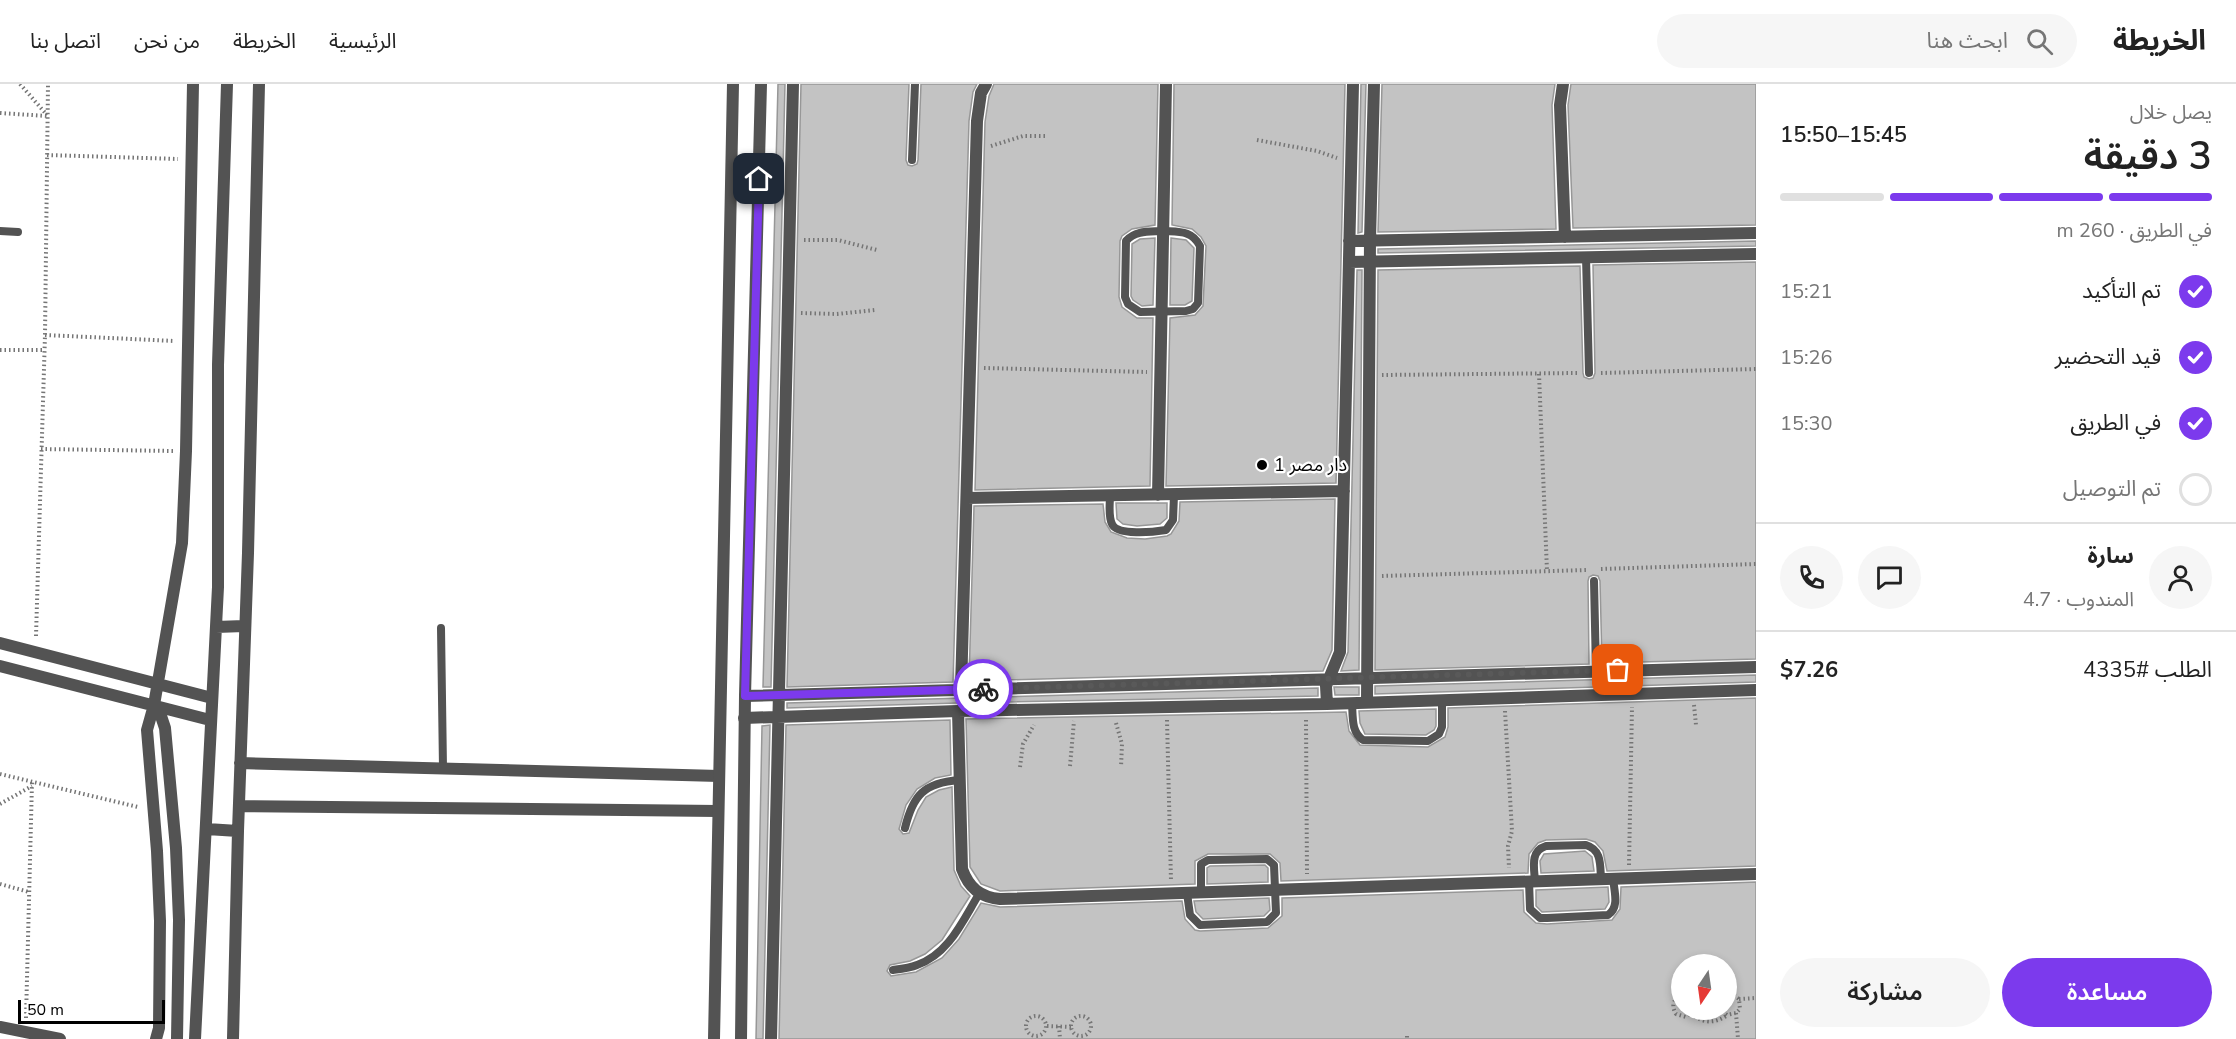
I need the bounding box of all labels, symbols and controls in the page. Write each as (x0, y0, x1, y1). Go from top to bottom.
search box (1657, 14, 2077, 68)
text: الخريطة (2113, 22, 2206, 60)
icon: search (2023, 25, 2056, 58)
text: ابحث هنا (1927, 26, 2008, 56)
text: اتصل بنا (30, 27, 101, 55)
text: من نحن (134, 27, 200, 55)
text: الخريطة (233, 27, 296, 55)
text: الرئيسية (329, 27, 396, 55)
text: يصل خلال (2130, 99, 2212, 126)
text: 15:45–15:50 (1780, 120, 1907, 150)
text: 3 دقيقة (2084, 130, 2212, 183)
pin (733, 153, 784, 204)
icon: home (742, 162, 775, 195)
text: في الطريق · 260 m (2056, 217, 2212, 244)
icon: check (2179, 275, 2212, 308)
text: تم التأكيد (2082, 276, 2161, 306)
text: 15:21 (1780, 278, 1833, 305)
icon: check (2179, 341, 2212, 374)
text: قيد التحضير (2055, 342, 2161, 372)
text: 15:26 (1780, 344, 1833, 371)
icon: check (2179, 407, 2212, 440)
text: في الطريق (2070, 408, 2161, 438)
text: 15:30 (1780, 410, 1833, 437)
place label: دار مصر 1 (1274, 453, 1347, 477)
marker: دار مصر 1 (1255, 458, 1269, 472)
text: تم التوصيل (2063, 474, 2161, 504)
text: سارة (2088, 541, 2134, 571)
button: phone (1780, 546, 1843, 609)
button: chat (1858, 546, 1921, 609)
button: person (2149, 546, 2212, 609)
text: المندوب · 4.7 (2023, 586, 2134, 613)
pin (1592, 644, 1643, 695)
icon: bag (1601, 653, 1634, 686)
text: $7.26 (1780, 655, 1838, 685)
text: الطلب #4335 (2083, 655, 2212, 685)
courier (953, 659, 1013, 719)
icon: bike (967, 673, 1000, 706)
north arrow (1671, 954, 1737, 1020)
map controls (1671, 954, 1737, 1020)
button: مشاركة (1780, 958, 1990, 1027)
button: مساعدة (2002, 958, 2212, 1027)
scale bar (18, 997, 165, 1024)
text: 50 m (27, 999, 64, 1021)

